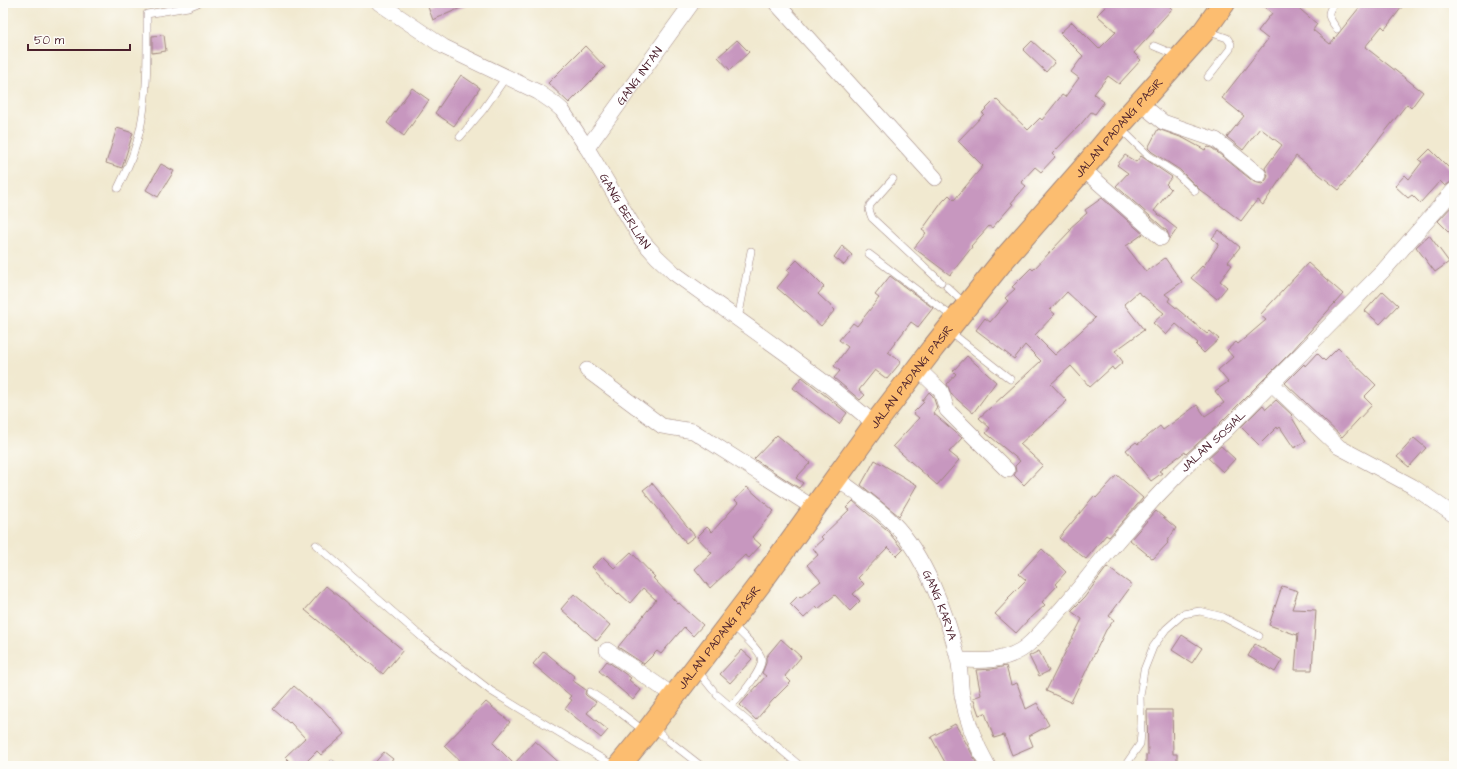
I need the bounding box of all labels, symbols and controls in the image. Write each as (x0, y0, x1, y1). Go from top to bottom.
scale bar (28, 26, 130, 52)
text: 50 m (34, 32, 65, 49)
street label: GANG INTAN (612, 43, 667, 109)
street label: JALAN PADANG PASIR (1071, 74, 1167, 181)
street label: GANG BERLIAN (595, 170, 655, 253)
street label: JALAN PADANG PASIR (866, 321, 957, 432)
street label: JALAN SOSIAL (1177, 406, 1250, 476)
street label: GANG KARYA (918, 567, 961, 643)
street label: JALAN PADANG PASIR (674, 582, 764, 693)

